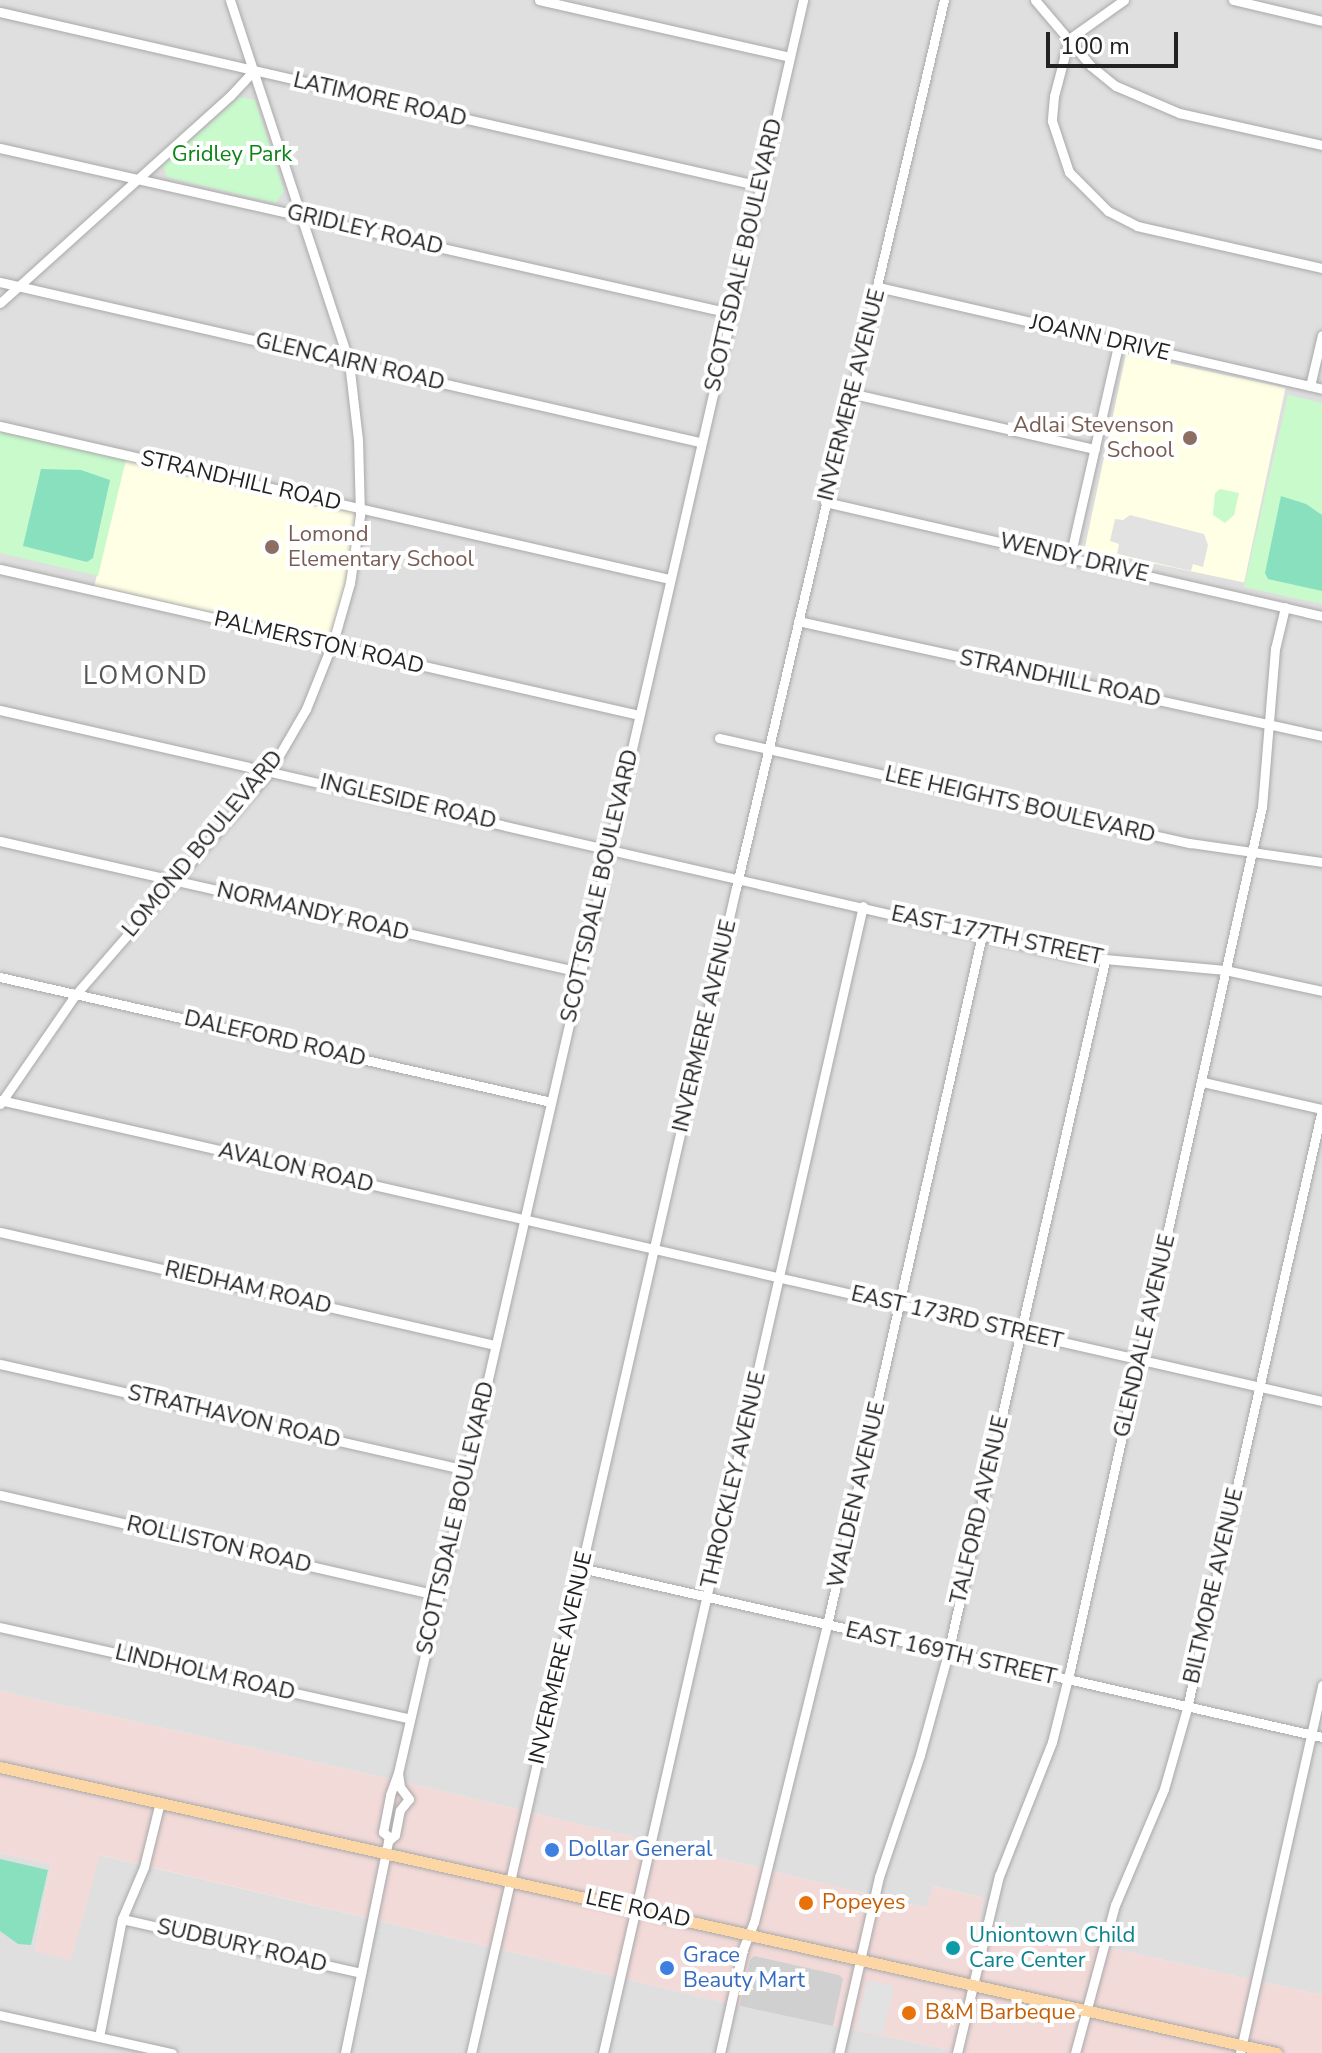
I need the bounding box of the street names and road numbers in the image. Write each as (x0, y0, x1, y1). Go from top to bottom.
street label: LATIMORE ROAD (291, 67, 469, 133)
street label: SCOTTSDALE BOULEVARD (700, 116, 788, 394)
street label: GRIDLEY ROAD (284, 199, 446, 261)
street label: INVERMERE AVENUE (813, 286, 891, 504)
street label: JOANN DRIVE (1028, 309, 1172, 367)
street label: GLENCAIRN ROAD (253, 327, 447, 397)
street label: STRANDHILL ROAD (138, 445, 344, 517)
street label: WENDY DRIVE (997, 528, 1151, 588)
street label: PALMERSTON ROAD (212, 606, 426, 680)
street label: STRANDHILL ROAD (957, 645, 1163, 713)
street label: LOMOND BOULEVARD (117, 745, 289, 943)
street label: SCOTTSDALE BOULEVARD (556, 747, 644, 1025)
street label: LEE HEIGHTS BOULEVARD (882, 761, 1158, 849)
street label: INGLESIDE ROAD (317, 769, 499, 835)
street label: NORMANDY ROAD (214, 877, 412, 947)
street label: EAST 177TH STREET (889, 901, 1105, 971)
street label: INVERMERE AVENUE (668, 917, 742, 1135)
street label: DALEFORD ROAD (182, 1005, 368, 1073)
street label: AVALON ROAD (216, 1137, 376, 1199)
street label: GLENDALE AVENUE (1109, 1232, 1181, 1440)
street label: RIEDHAM ROAD (162, 1256, 334, 1320)
street label: EAST 173RD STREET (849, 1281, 1065, 1355)
street label: THROCKLEY AVENUE (696, 1369, 772, 1591)
street label: SCOTTSDALE BOULEVARD (412, 1379, 500, 1657)
street label: STRATHAVON ROAD (125, 1380, 343, 1454)
street label: WALDEN AVENUE (823, 1399, 891, 1591)
street label: TALFORD AVENUE (945, 1413, 1015, 1607)
street label: BILTMORE AVENUE (1179, 1486, 1249, 1686)
street label: ROLLISTON ROAD (124, 1511, 314, 1579)
street label: INVERMERE AVENUE (524, 1549, 598, 1767)
street label: EAST 169TH STREET (843, 1617, 1059, 1691)
street label: LINDHOLM ROAD (112, 1639, 298, 1707)
street label: LEE ROAD (583, 1884, 693, 1934)
street label: SUDBURY ROAD (154, 1914, 330, 1978)

